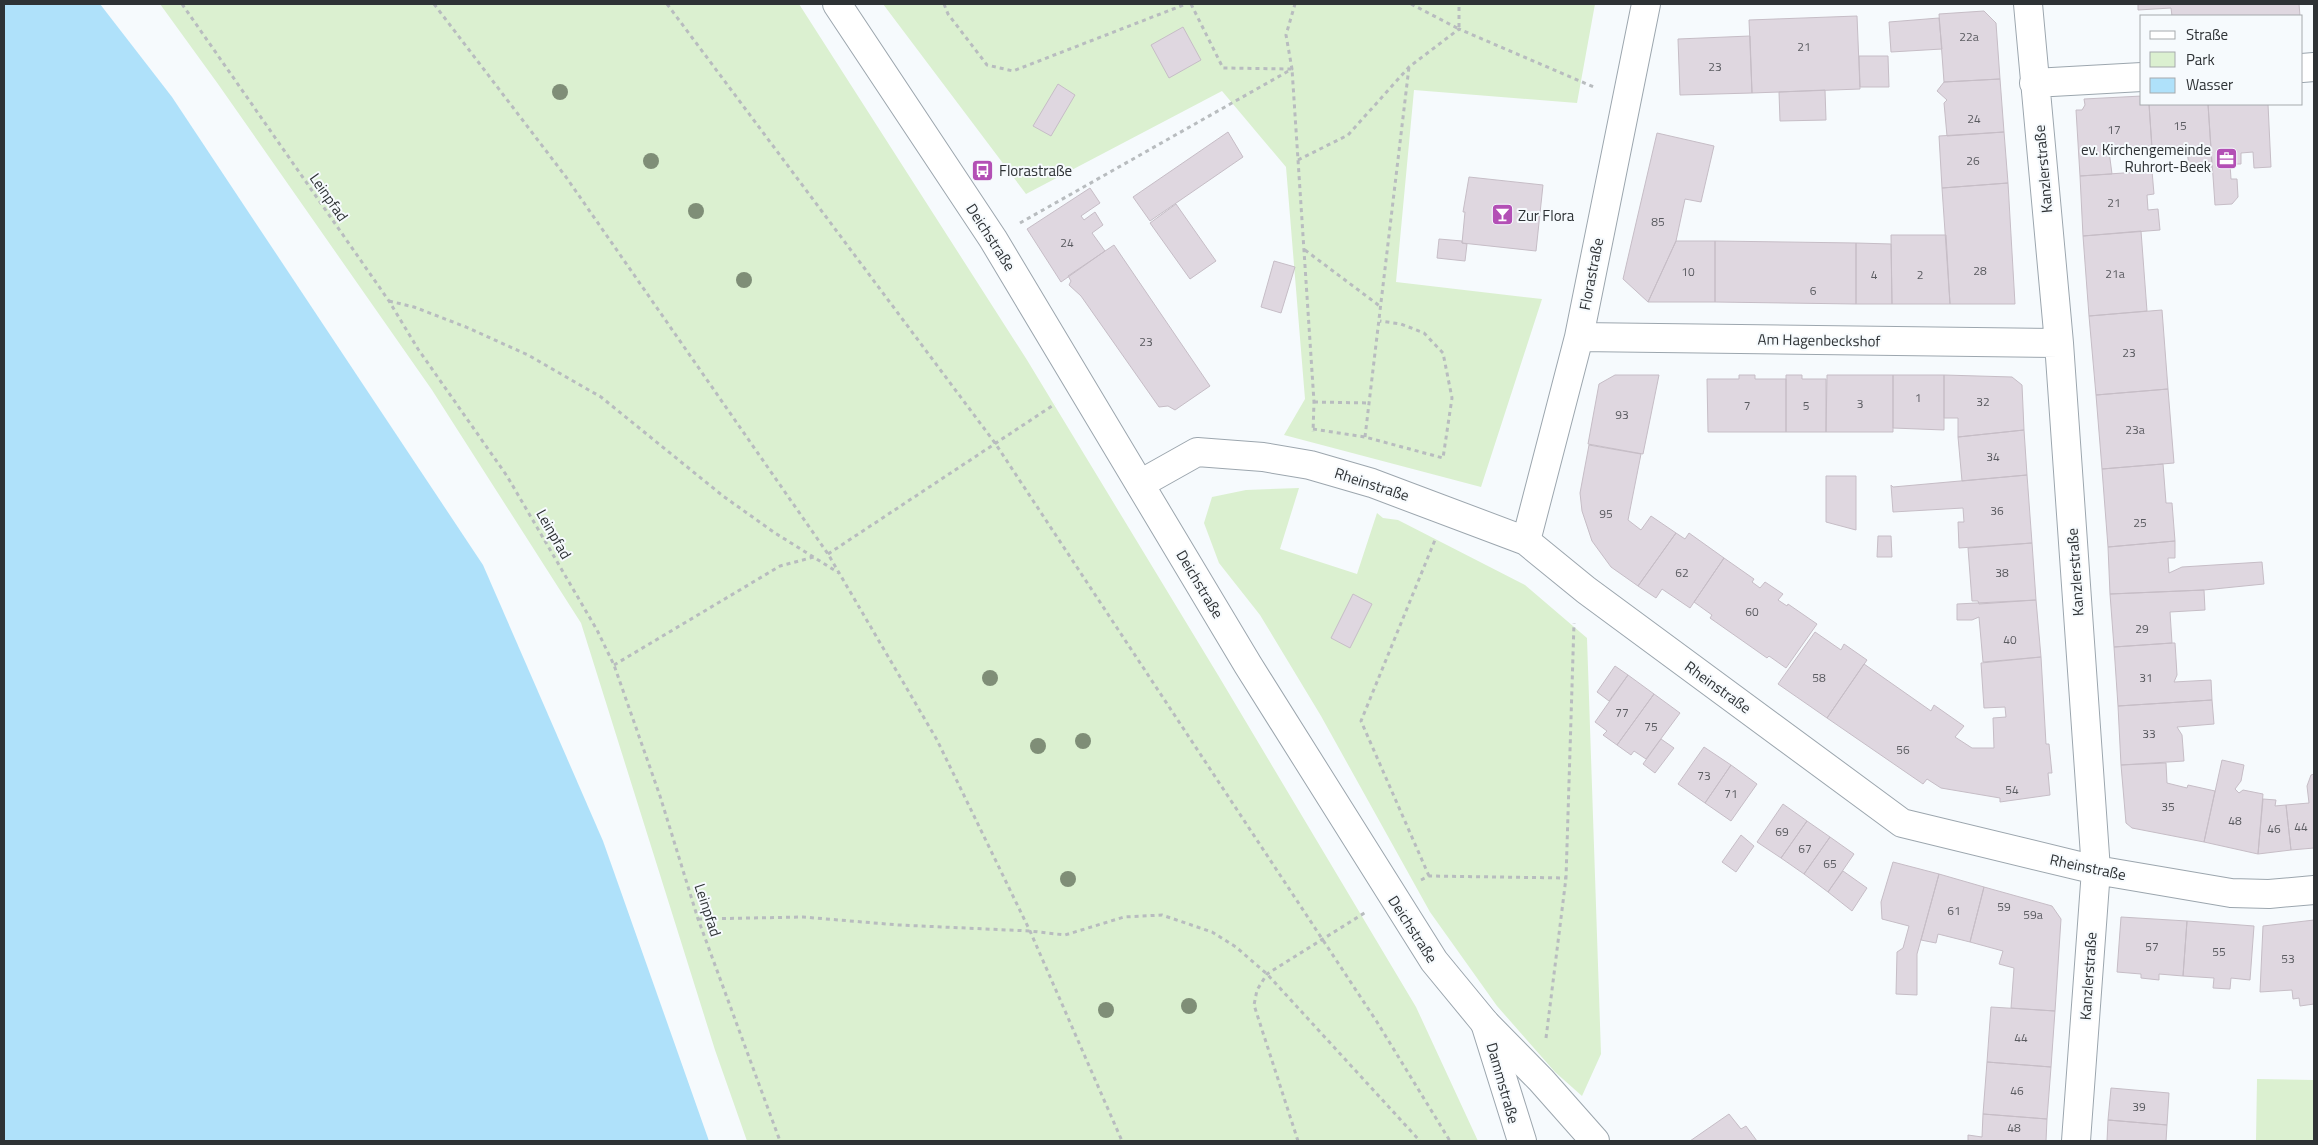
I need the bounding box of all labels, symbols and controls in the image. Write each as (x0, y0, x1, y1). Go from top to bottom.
legend (2140, 15, 2303, 105)
text: Straße (2186, 23, 2228, 46)
house number: 22a (1959, 27, 1979, 46)
house number: 21 (1797, 37, 1811, 56)
text: Park (2186, 48, 2215, 71)
house number: 23 (1708, 57, 1722, 76)
text: Wasser (2186, 73, 2233, 96)
house number: 24 (1967, 109, 1981, 128)
house number: 15 (2173, 116, 2187, 135)
house number: 17 (2107, 120, 2121, 139)
street label: Kanzlerstraße (2028, 124, 2058, 214)
place label: ev. Kirchengemeinde Ruhrort-Beek (2081, 138, 2211, 178)
office icon: ev. Kirchengemeinde Ruhrort-Beek (2215, 146, 2239, 170)
house number: 26 (1966, 151, 1980, 170)
bus stop icon: Florastraße (971, 158, 995, 182)
place label: Florastraße (999, 159, 1072, 182)
street label: Leinpfad (304, 168, 354, 226)
house number: 21 (2107, 193, 2121, 212)
street label: Deichstraße (961, 199, 1021, 275)
bar icon: Zur Flora (1490, 203, 1514, 227)
place label: Zur Flora (1518, 204, 1575, 227)
house number: 85 (1651, 212, 1665, 231)
house number: 24 (1060, 233, 1074, 252)
street label: Florastraße (1573, 236, 1609, 312)
house number: 28 (1973, 261, 1987, 280)
house number: 10 (1681, 262, 1695, 281)
house number: 21a (2105, 264, 2125, 283)
house number: 4 (1871, 265, 1878, 284)
house number: 2 (1917, 265, 1923, 284)
house number: 6 (1810, 281, 1817, 300)
street label: Am Hagenbeckshof (1757, 327, 1881, 353)
house number: 23 (1139, 332, 1153, 351)
house number: 23 (2122, 343, 2136, 362)
house number: 1 (1915, 388, 1921, 407)
house number: 32 (1976, 392, 1990, 411)
house number: 3 (1857, 394, 1863, 413)
house number: 7 (1744, 396, 1750, 415)
house number: 5 (1803, 396, 1810, 415)
house number: 93 (1615, 405, 1629, 424)
house number: 23a (2125, 420, 2145, 439)
house number: 34 (1986, 447, 2000, 466)
street label: Rheinstraße (1332, 461, 1412, 507)
house number: 36 (1990, 501, 2004, 520)
house number: 95 (1599, 504, 1613, 523)
street label: Leinpfad (530, 505, 578, 563)
house number: 25 (2133, 513, 2147, 532)
street label: Kanzlerstraße (2060, 527, 2090, 617)
street label: Deichstraße (1171, 545, 1229, 623)
house number: 62 (1675, 563, 1689, 582)
house number: 38 (1995, 563, 2009, 582)
house number: 60 (1745, 602, 1759, 621)
house number: 29 (2135, 619, 2149, 638)
house number: 40 (2003, 630, 2017, 649)
street label: Rheinstraße (1680, 655, 1756, 719)
house number: 58 (1812, 668, 1826, 687)
house number: 31 (2139, 668, 2153, 687)
house number: 77 (1615, 703, 1629, 722)
house number: 75 (1644, 717, 1658, 736)
house number: 33 (2142, 724, 2156, 743)
house number: 56 (1896, 740, 1910, 759)
house number: 73 (1697, 766, 1711, 785)
house number: 54 (2005, 780, 2019, 799)
house number: 71 (1724, 784, 1738, 803)
house number: 35 (2161, 797, 2175, 816)
house number: 48 (2228, 811, 2242, 830)
house number: 44 (2294, 817, 2308, 836)
house number: 46 (2267, 819, 2281, 838)
house number: 69 (1775, 822, 1789, 841)
house number: 67 (1798, 839, 1812, 858)
street label: Rheinstraße (2048, 848, 2128, 886)
house number: 65 (1823, 854, 1837, 873)
street label: Leinpfad (689, 881, 727, 939)
street label: Deichstraße (1383, 891, 1443, 967)
house number: 59 (1997, 897, 2011, 916)
house number: 61 (1947, 901, 1961, 920)
house number: 59a (2023, 905, 2043, 924)
street label: Kanzlerstraße (2073, 931, 2103, 1021)
house number: 57 (2145, 937, 2159, 956)
house number: 55 (2212, 942, 2226, 961)
house number: 53 (2281, 949, 2295, 968)
house number: 44 (2014, 1028, 2028, 1047)
street label: Dammstraße (1480, 1040, 1526, 1126)
house number: 46 (2010, 1081, 2024, 1100)
house number: 39 (2132, 1097, 2146, 1116)
house number: 48 (2007, 1118, 2021, 1137)

